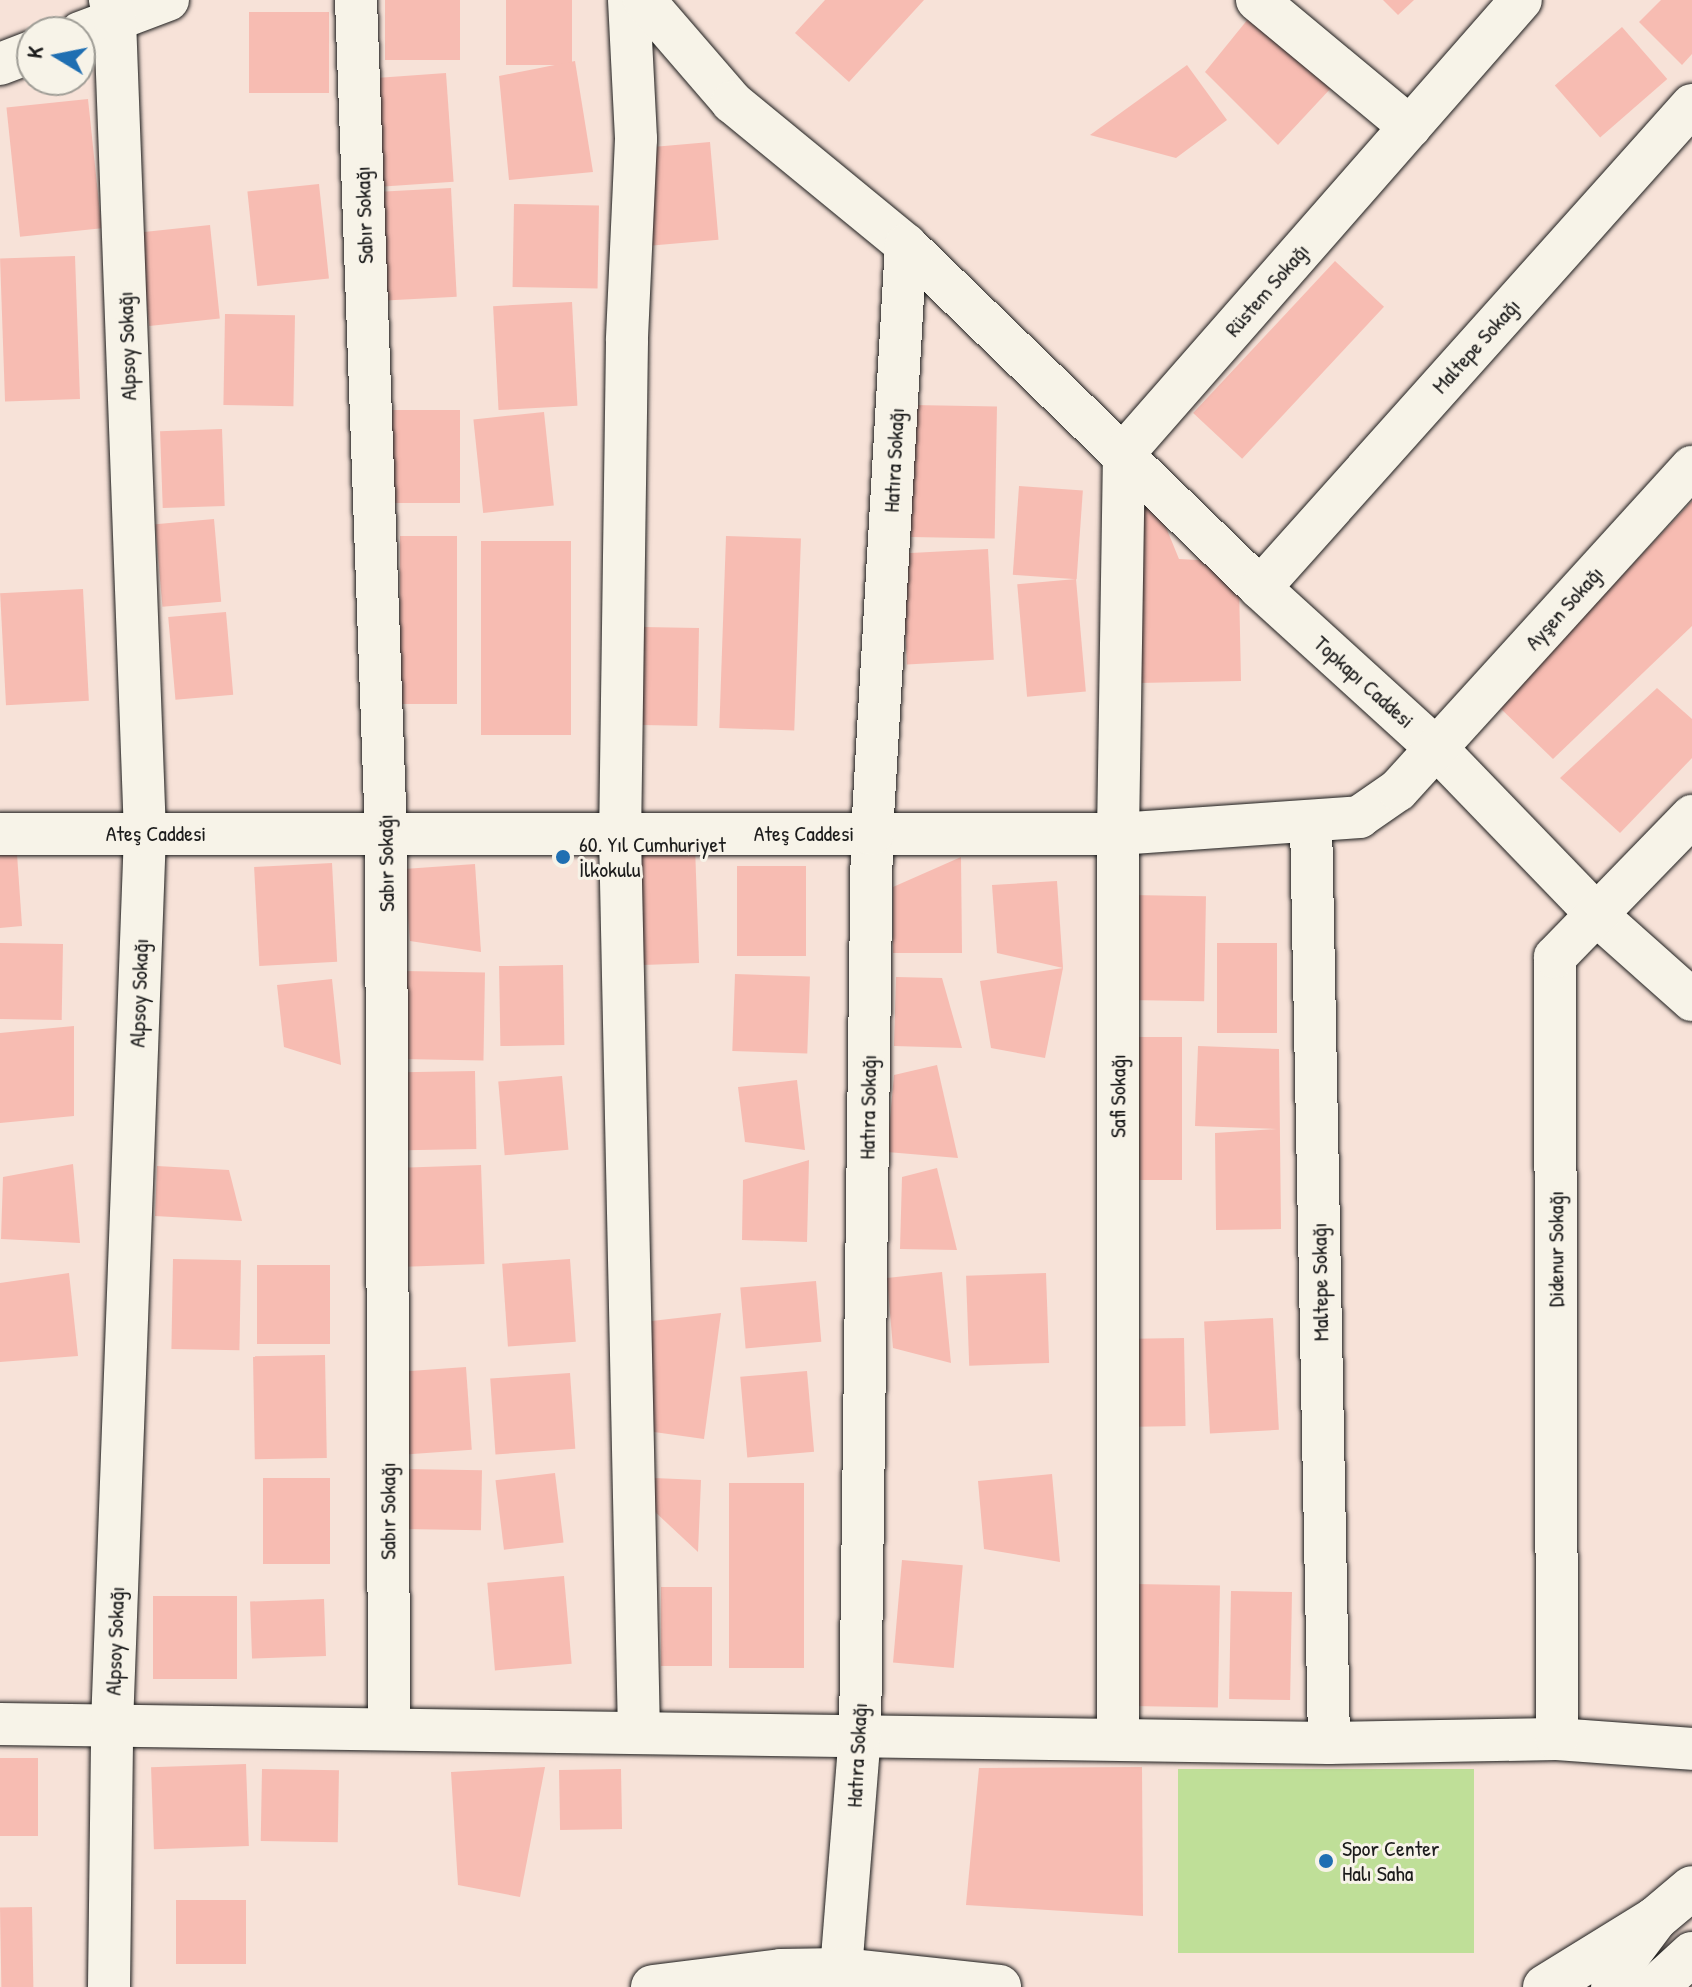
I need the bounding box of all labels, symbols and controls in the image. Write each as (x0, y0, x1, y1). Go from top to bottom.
north arrow (16, 16, 96, 96)
text: K (19, 44, 50, 60)
street label: Sabır Sokağı (349, 166, 379, 264)
street label: Rüstem Sokağı (1219, 238, 1315, 342)
street label: Alpsoy Sokağı (112, 291, 142, 401)
street label: Maltepe Sokağı (1427, 293, 1525, 399)
street label: Hatıra Sokağı (878, 407, 910, 513)
street label: Ayşen Sokağı (1519, 561, 1609, 655)
street label: Topkapı Caddesi (1308, 630, 1420, 734)
street label: Sabır Sokağı (372, 814, 400, 912)
street label: Ateş Caddesi (106, 821, 206, 847)
street label: Ateş Caddesi (754, 821, 854, 847)
place label: 60. Yıl Cumhuriyet İlkokulu (579, 831, 726, 882)
marker: 60. Yıl Cumhuriyet İlkokulu (554, 848, 572, 866)
street label: Alpsoy Sokağı (124, 938, 154, 1048)
street label: Hatıra Sokağı (854, 1054, 882, 1160)
street label: Safi Sokağı (1105, 1054, 1131, 1138)
street label: Didenur Sokağı (1543, 1191, 1569, 1307)
street label: Maltepe Sokağı (1306, 1222, 1334, 1342)
street label: Sabır Sokağı (375, 1462, 401, 1560)
street label: Alpsoy Sokağı (100, 1586, 130, 1696)
street label: Hatıra Sokağı (841, 1702, 873, 1808)
place label: Spor Center Halı Saha (1342, 1835, 1439, 1886)
marker: Spor Center Halı Saha (1317, 1852, 1335, 1870)

